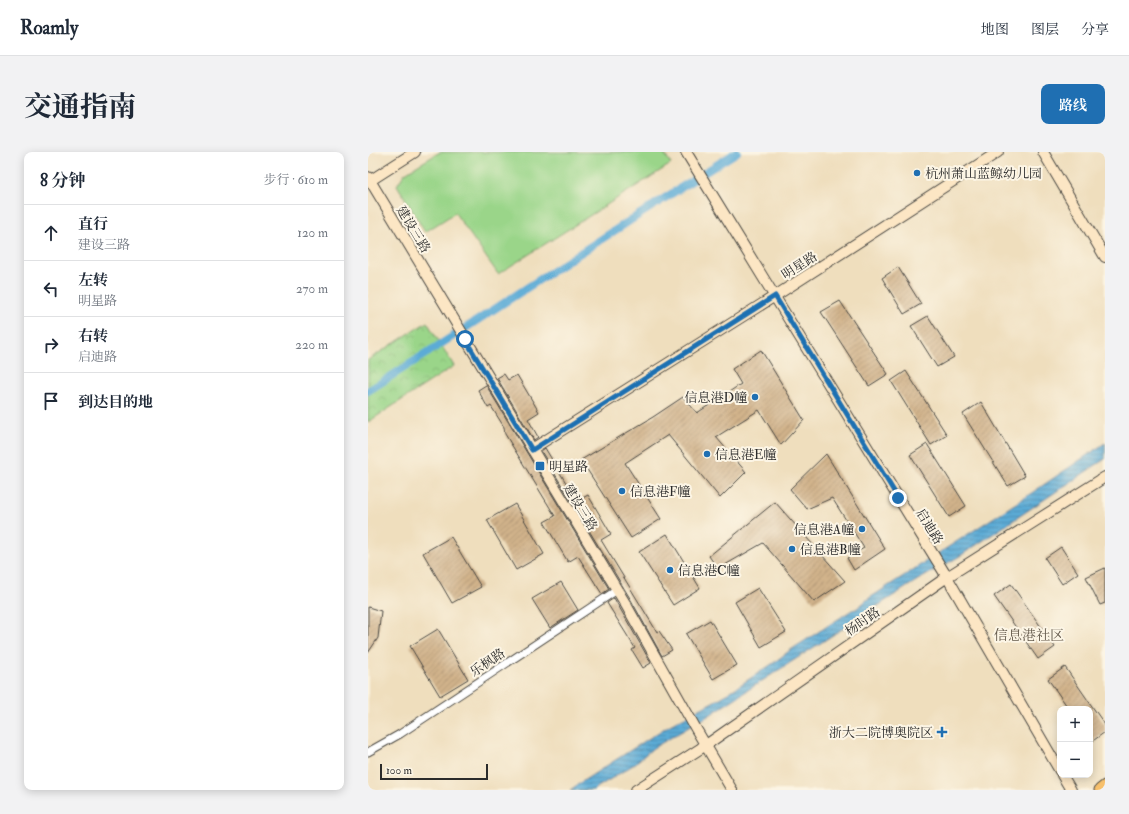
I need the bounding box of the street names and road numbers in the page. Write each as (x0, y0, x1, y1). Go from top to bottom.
street label: 建设三路 (393, 203, 433, 256)
street label: 明星路 (779, 249, 820, 283)
street label: 建设三路 (560, 481, 600, 534)
street label: 启迪路 (912, 506, 946, 547)
street label: 杨时路 (842, 604, 883, 640)
street label: 乐枫路 (467, 645, 508, 680)

